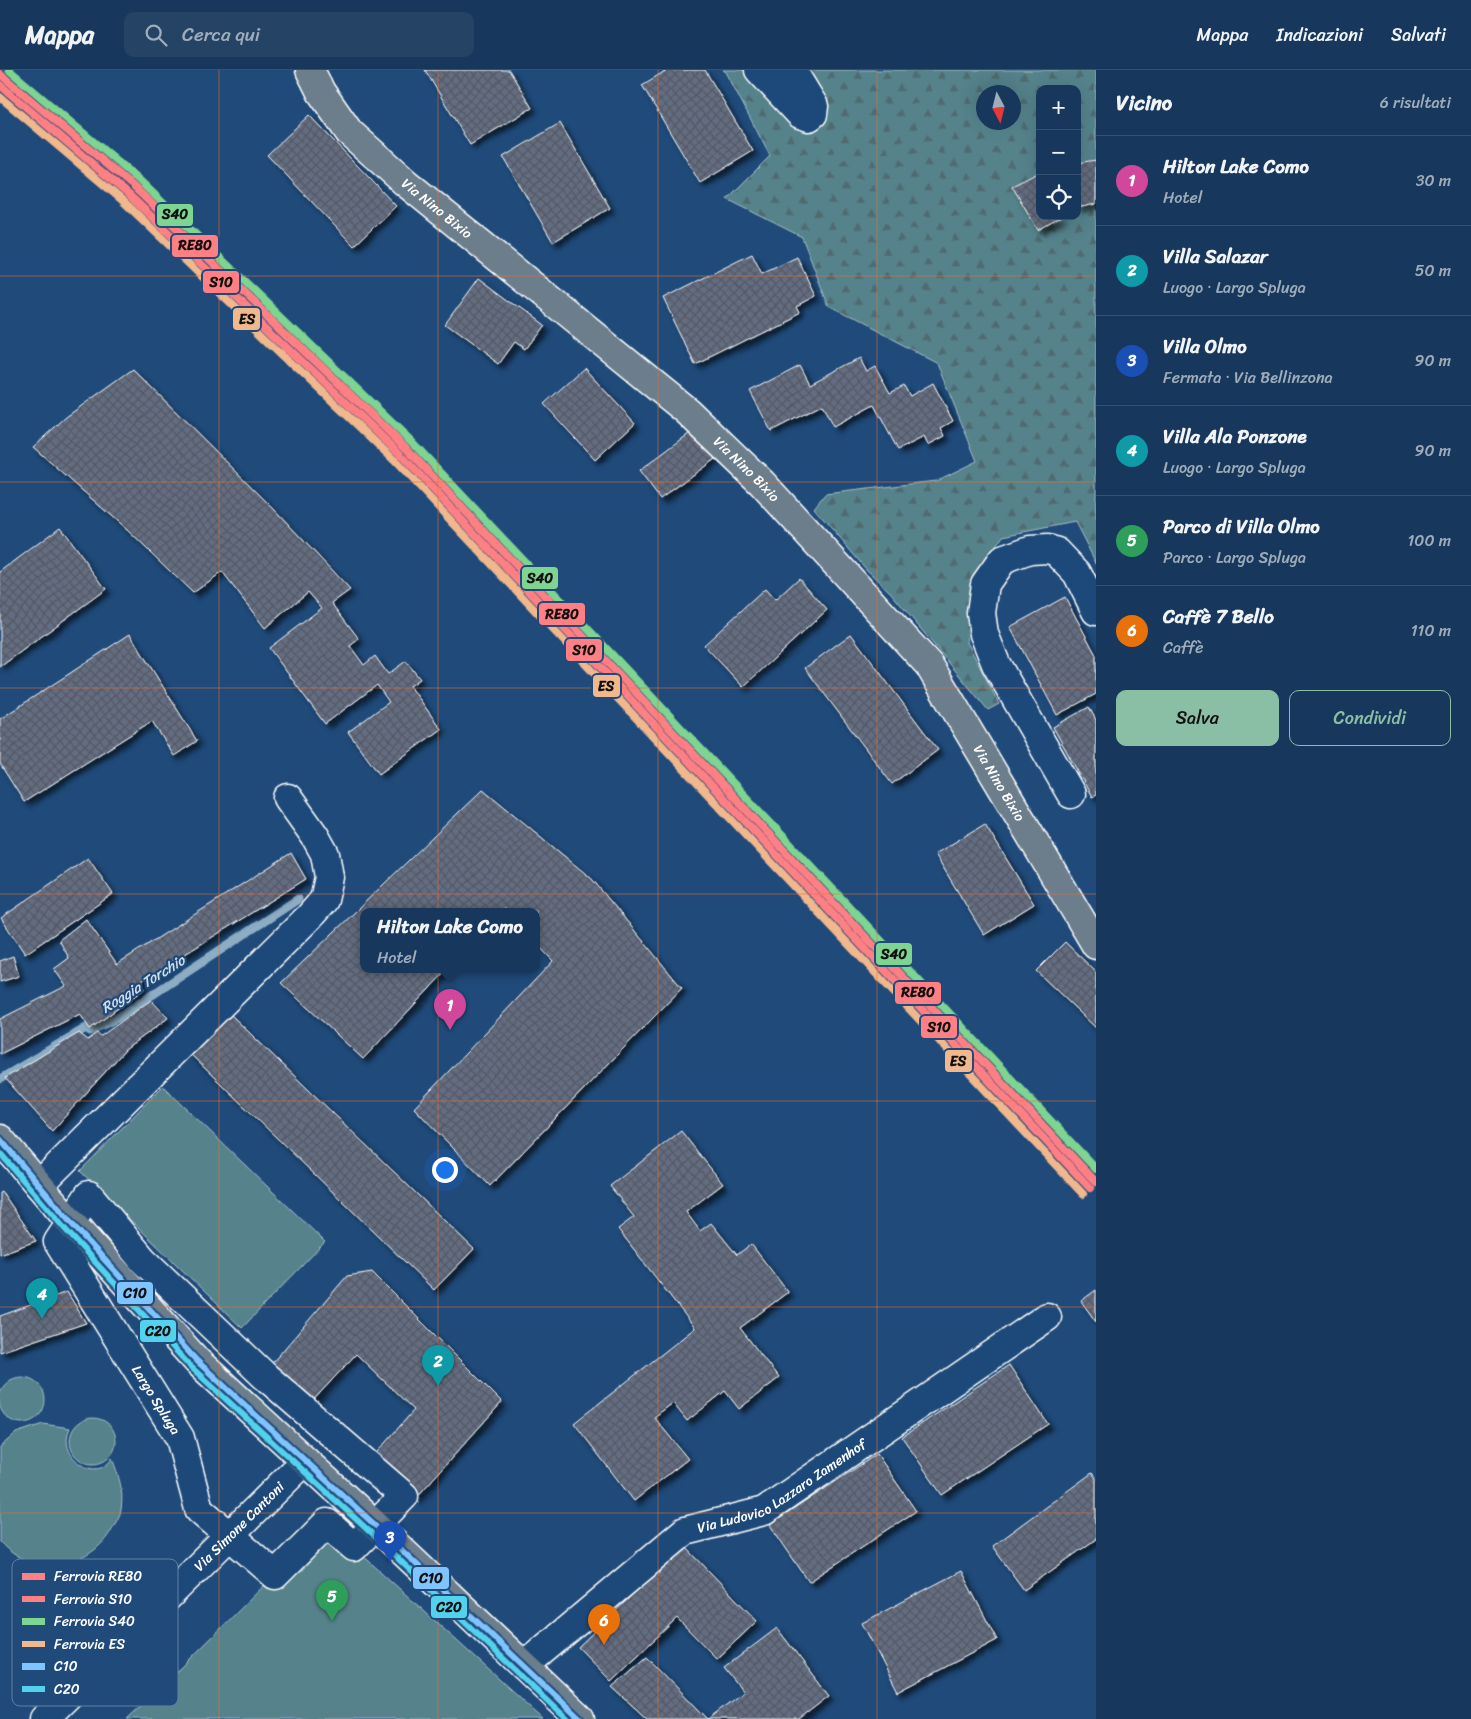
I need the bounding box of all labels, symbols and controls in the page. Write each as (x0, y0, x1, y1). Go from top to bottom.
search box (124, 12, 474, 57)
text: Mappa (25, 14, 94, 56)
text: Cerca qui (182, 18, 260, 51)
text: Mappa (1196, 19, 1248, 51)
text: Indicazioni (1276, 19, 1363, 51)
text: Salvati (1391, 19, 1446, 51)
icon: search (142, 21, 170, 49)
text: Vicino (1116, 84, 1172, 122)
north arrow (976, 85, 1021, 130)
map controls (1036, 85, 1081, 220)
button: + (1036, 85, 1081, 130)
text: 6 risultati (1380, 88, 1451, 117)
button: − (1036, 130, 1081, 175)
text: Hilton Lake Como (1163, 150, 1309, 183)
text: 1 (1129, 166, 1135, 195)
text: 30 m (1416, 166, 1451, 195)
street label: Via Nino Bixio (396, 171, 478, 245)
button: locate (1036, 175, 1081, 220)
text: Hotel (1163, 183, 1202, 212)
text: S40 (161, 202, 188, 227)
line badge: S40 (156, 203, 194, 227)
text: RE80 (177, 233, 212, 258)
line badge: RE80 (171, 234, 219, 258)
text: Villa Salazar (1163, 240, 1268, 273)
text: 2 (1127, 256, 1137, 285)
text: 50 m (1415, 256, 1451, 285)
line badge: S10 (202, 270, 240, 294)
text: S10 (208, 270, 233, 295)
text: Luogo · Largo Spluga (1163, 273, 1306, 302)
line badge: ES (232, 307, 261, 331)
text: ES (239, 307, 255, 332)
text: Villa Olmo (1163, 330, 1247, 363)
text: 3 (1128, 346, 1136, 375)
text: 90 m (1415, 346, 1451, 375)
text: Fermata · Via Bellinzona (1163, 363, 1333, 392)
text: Villa Ala Ponzone (1163, 420, 1307, 453)
street label: Via Nino Bixio (707, 430, 786, 508)
text: 4 (1127, 436, 1137, 465)
text: 90 m (1415, 436, 1451, 465)
text: Luogo · Largo Spluga (1163, 453, 1306, 482)
text: Parco di Villa Olmo (1163, 510, 1320, 543)
text: 5 (1127, 526, 1137, 555)
text: 100 m (1407, 526, 1451, 555)
text: Parco · Largo Spluga (1163, 543, 1306, 572)
line badge: S40 (521, 566, 559, 590)
text: S40 (526, 566, 553, 591)
text: Caffè 7 Bello (1163, 600, 1274, 633)
line badge: RE80 (538, 602, 586, 626)
text: RE80 (544, 602, 579, 627)
text: 6 (1127, 616, 1137, 645)
text: 110 m (1411, 616, 1451, 645)
text: Caffè (1163, 633, 1203, 662)
line badge: S10 (565, 638, 603, 662)
text: S10 (571, 638, 596, 663)
line badge: ES (592, 674, 621, 698)
text: ES (598, 674, 614, 699)
button: Salva (1116, 690, 1279, 746)
button: Condividi (1289, 690, 1451, 746)
street label: Via Nino Bixio (967, 740, 1032, 826)
popup (360, 908, 540, 973)
text: Hilton Lake Como (377, 910, 523, 943)
line badge: S40 (875, 942, 913, 966)
text: S40 (880, 942, 907, 967)
text: Hotel (377, 943, 416, 972)
water label: Roggia Torchio (96, 947, 192, 1020)
text: RE80 (900, 980, 935, 1005)
line badge: RE80 (894, 981, 942, 1005)
pin: 1 (434, 989, 466, 1030)
line badge: S10 (920, 1015, 958, 1039)
text: S10 (926, 1015, 951, 1040)
line badge: ES (944, 1049, 973, 1073)
text: ES (950, 1049, 966, 1074)
your location (432, 1157, 458, 1183)
pin: 4 (26, 1278, 58, 1319)
line badge: C10 (116, 1281, 154, 1305)
text: C10 (122, 1281, 147, 1306)
line badge: C20 (139, 1319, 177, 1343)
text: C20 (144, 1319, 171, 1344)
pin: 2 (422, 1345, 454, 1386)
street label: Largo Spluga (125, 1360, 187, 1440)
street label: Via Ludovico Lazzaro Zamenhof (694, 1431, 873, 1540)
street label: Via Simone Cantoni (187, 1475, 291, 1577)
pin: 3 (374, 1521, 406, 1562)
legend (12, 1559, 178, 1706)
text: Ferrovia RE80 (54, 1564, 142, 1589)
line badge: C10 (412, 1566, 450, 1590)
text: C10 (418, 1566, 443, 1591)
pin: 5 (316, 1580, 348, 1621)
text: Ferrovia S10 (54, 1587, 132, 1612)
line badge: C20 (430, 1595, 468, 1619)
text: C20 (435, 1595, 462, 1620)
pin: 6 (588, 1604, 620, 1645)
text: Ferrovia S40 (54, 1609, 135, 1634)
text: Ferrovia ES (54, 1632, 125, 1657)
text: C10 (54, 1654, 78, 1679)
text: C20 (54, 1677, 80, 1702)

